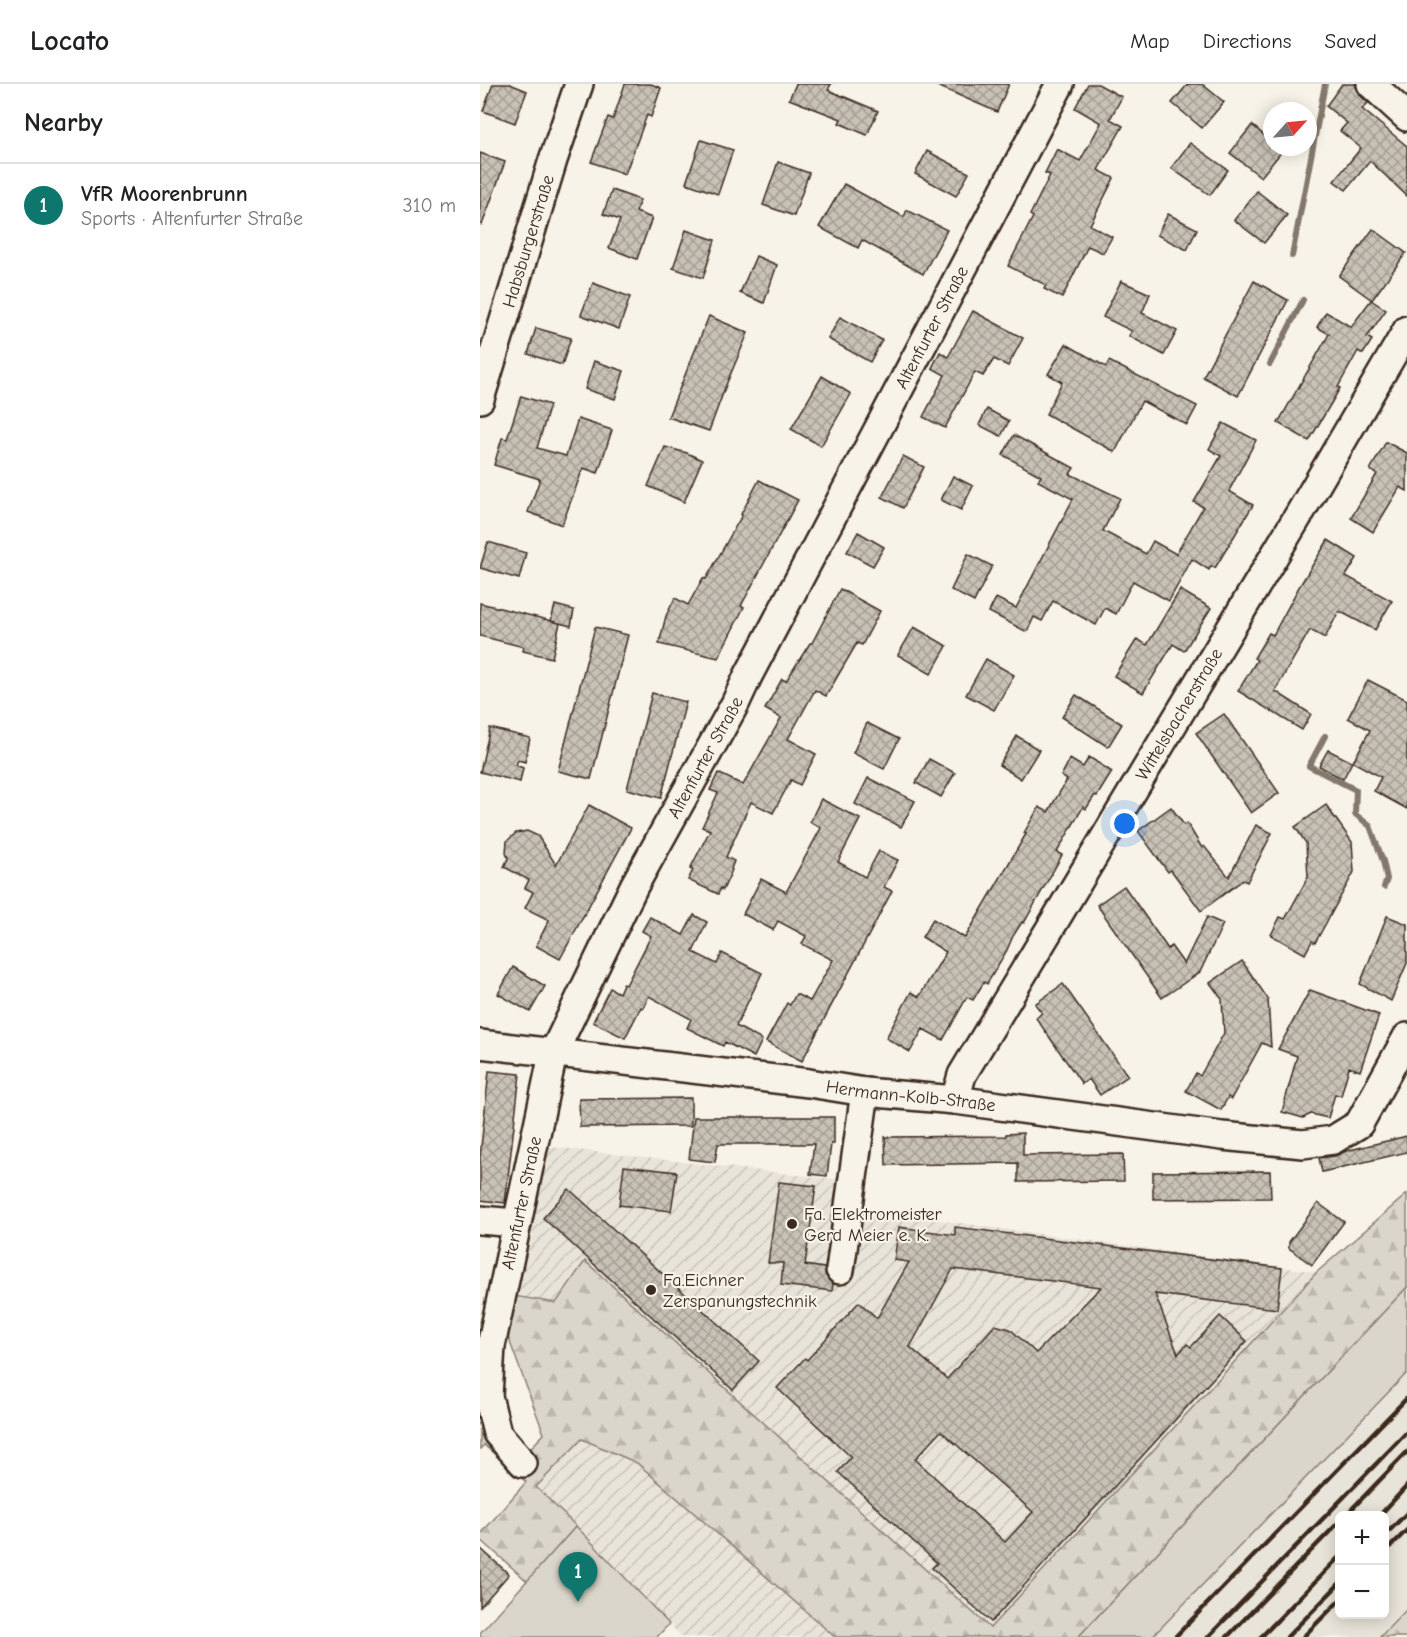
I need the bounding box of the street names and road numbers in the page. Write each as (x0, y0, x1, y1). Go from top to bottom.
street label: Habsburgerstraße (498, 172, 558, 310)
street label: Altenfurter Straße (891, 262, 973, 392)
street label: Wittelsbacherstraße (1131, 644, 1227, 784)
street label: Altenfurter Straße (663, 693, 747, 822)
street label: Hermann-Kolb-Straße (824, 1075, 997, 1116)
street label: Altenfurter Straße (497, 1134, 546, 1272)

